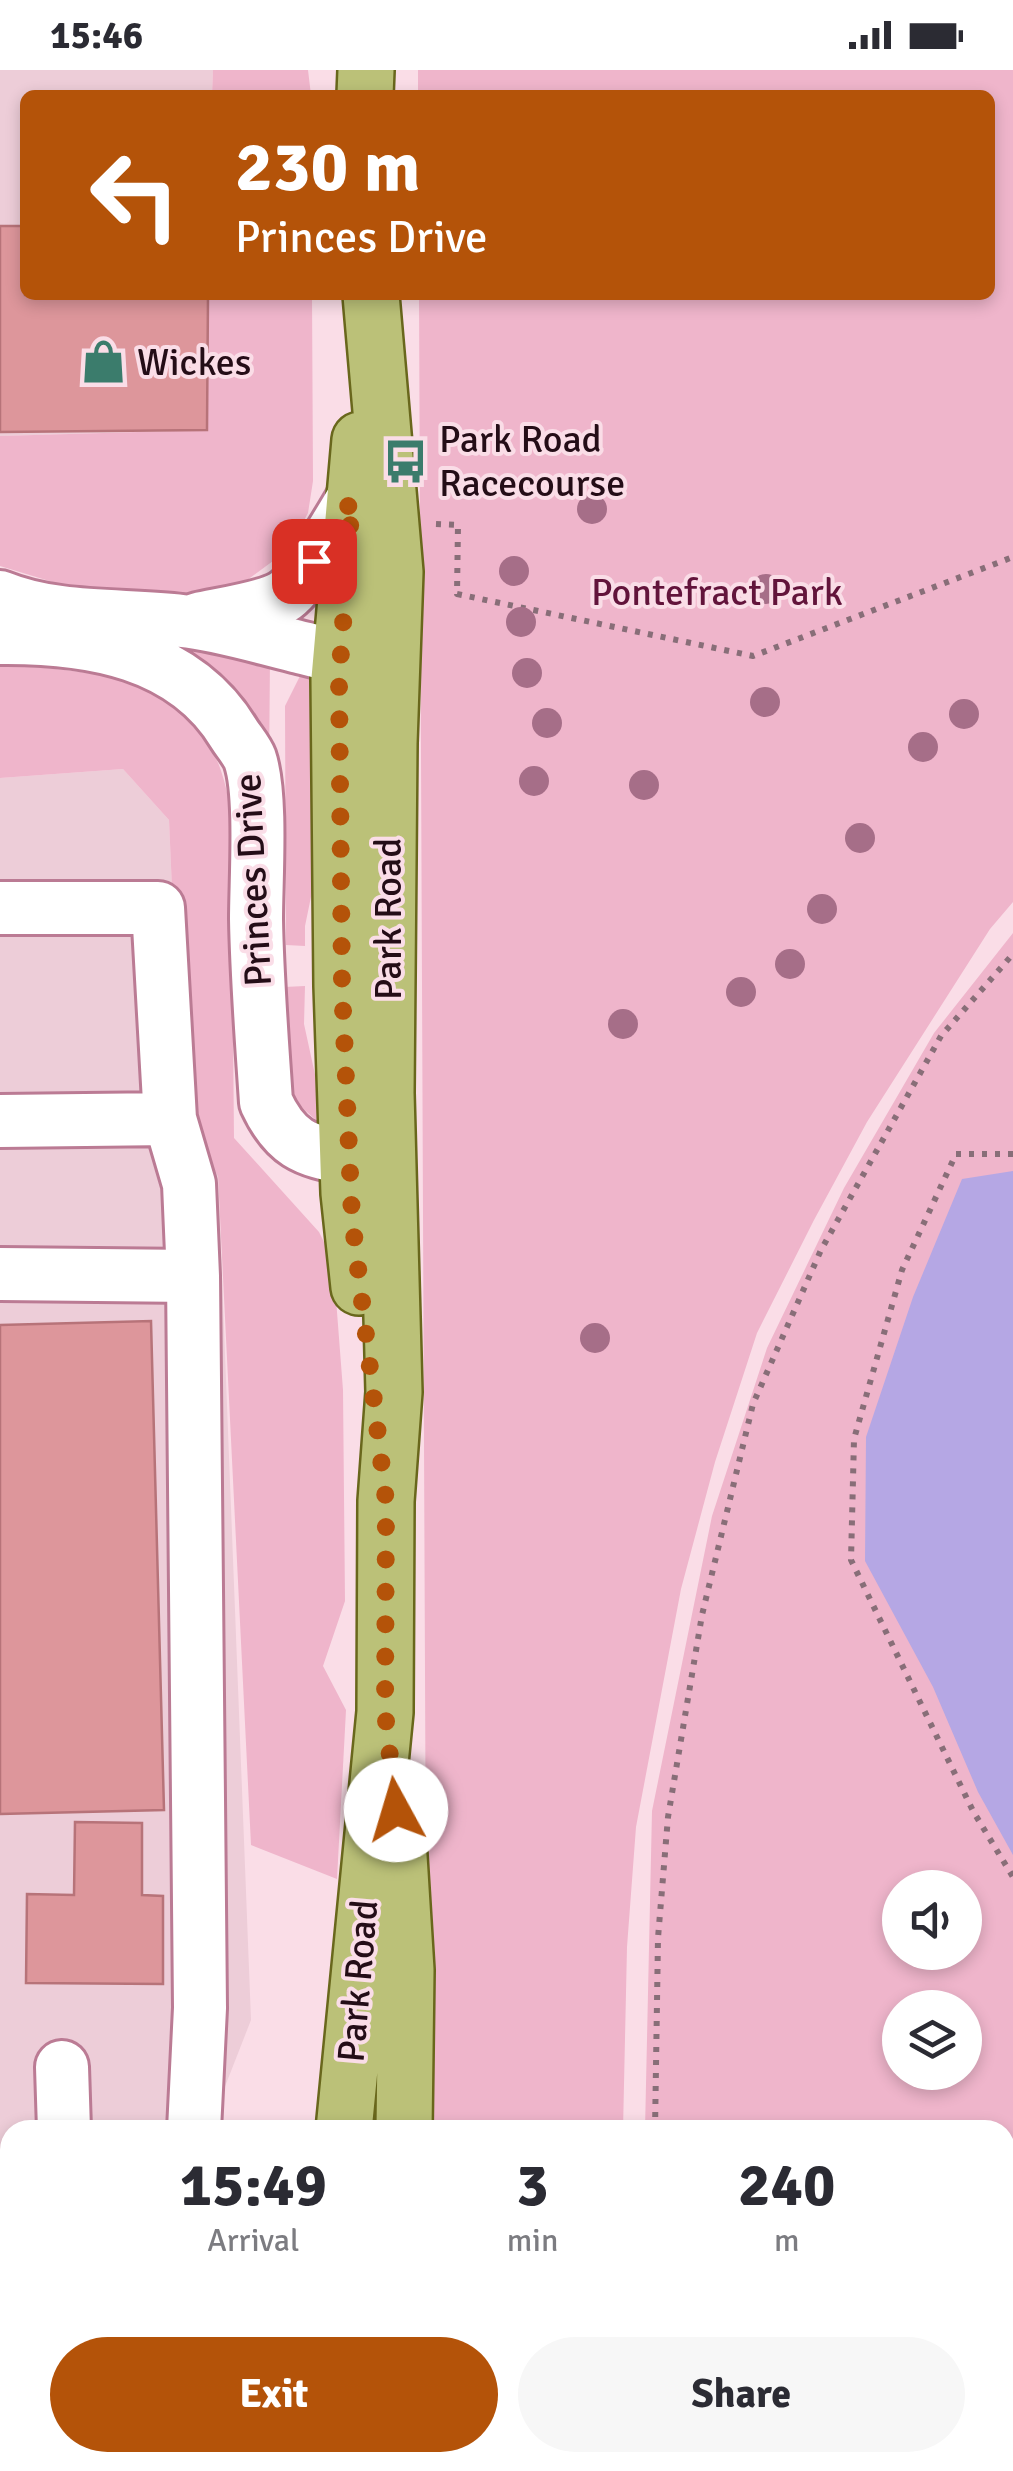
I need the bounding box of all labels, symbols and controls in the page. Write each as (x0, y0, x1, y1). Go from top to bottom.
text: 15:46 (50, 12, 143, 59)
text: 230 m (235, 124, 420, 210)
icon: left (70, 130, 200, 260)
text: Princes Drive (235, 210, 488, 265)
shop icon: Wickes (80, 338, 128, 386)
place label: Wickes (137, 339, 251, 386)
place label: Park Road Racecourse (439, 416, 625, 507)
bus stop icon: Park Road Racecourse (382, 437, 430, 485)
pin (272, 519, 357, 604)
icon: arrive (287, 534, 342, 589)
park label: Pontefract Park (591, 569, 843, 616)
street label: Princes Drive (224, 772, 282, 988)
street label: Park Road (365, 838, 412, 1000)
position arrow (344, 1758, 448, 1862)
map controls (882, 1870, 982, 2090)
button: sound (882, 1870, 982, 1970)
street label: Park Road (327, 1898, 389, 2064)
button: layers (882, 1990, 982, 2090)
text: 15:49 (180, 2149, 327, 2223)
text: 3 (516, 2149, 549, 2223)
text: 240 (738, 2149, 835, 2223)
text: Arrival (207, 2221, 299, 2260)
text: min (507, 2221, 558, 2260)
text: m (774, 2221, 799, 2260)
button: Exit (50, 2337, 498, 2452)
button: Share (518, 2337, 965, 2452)

